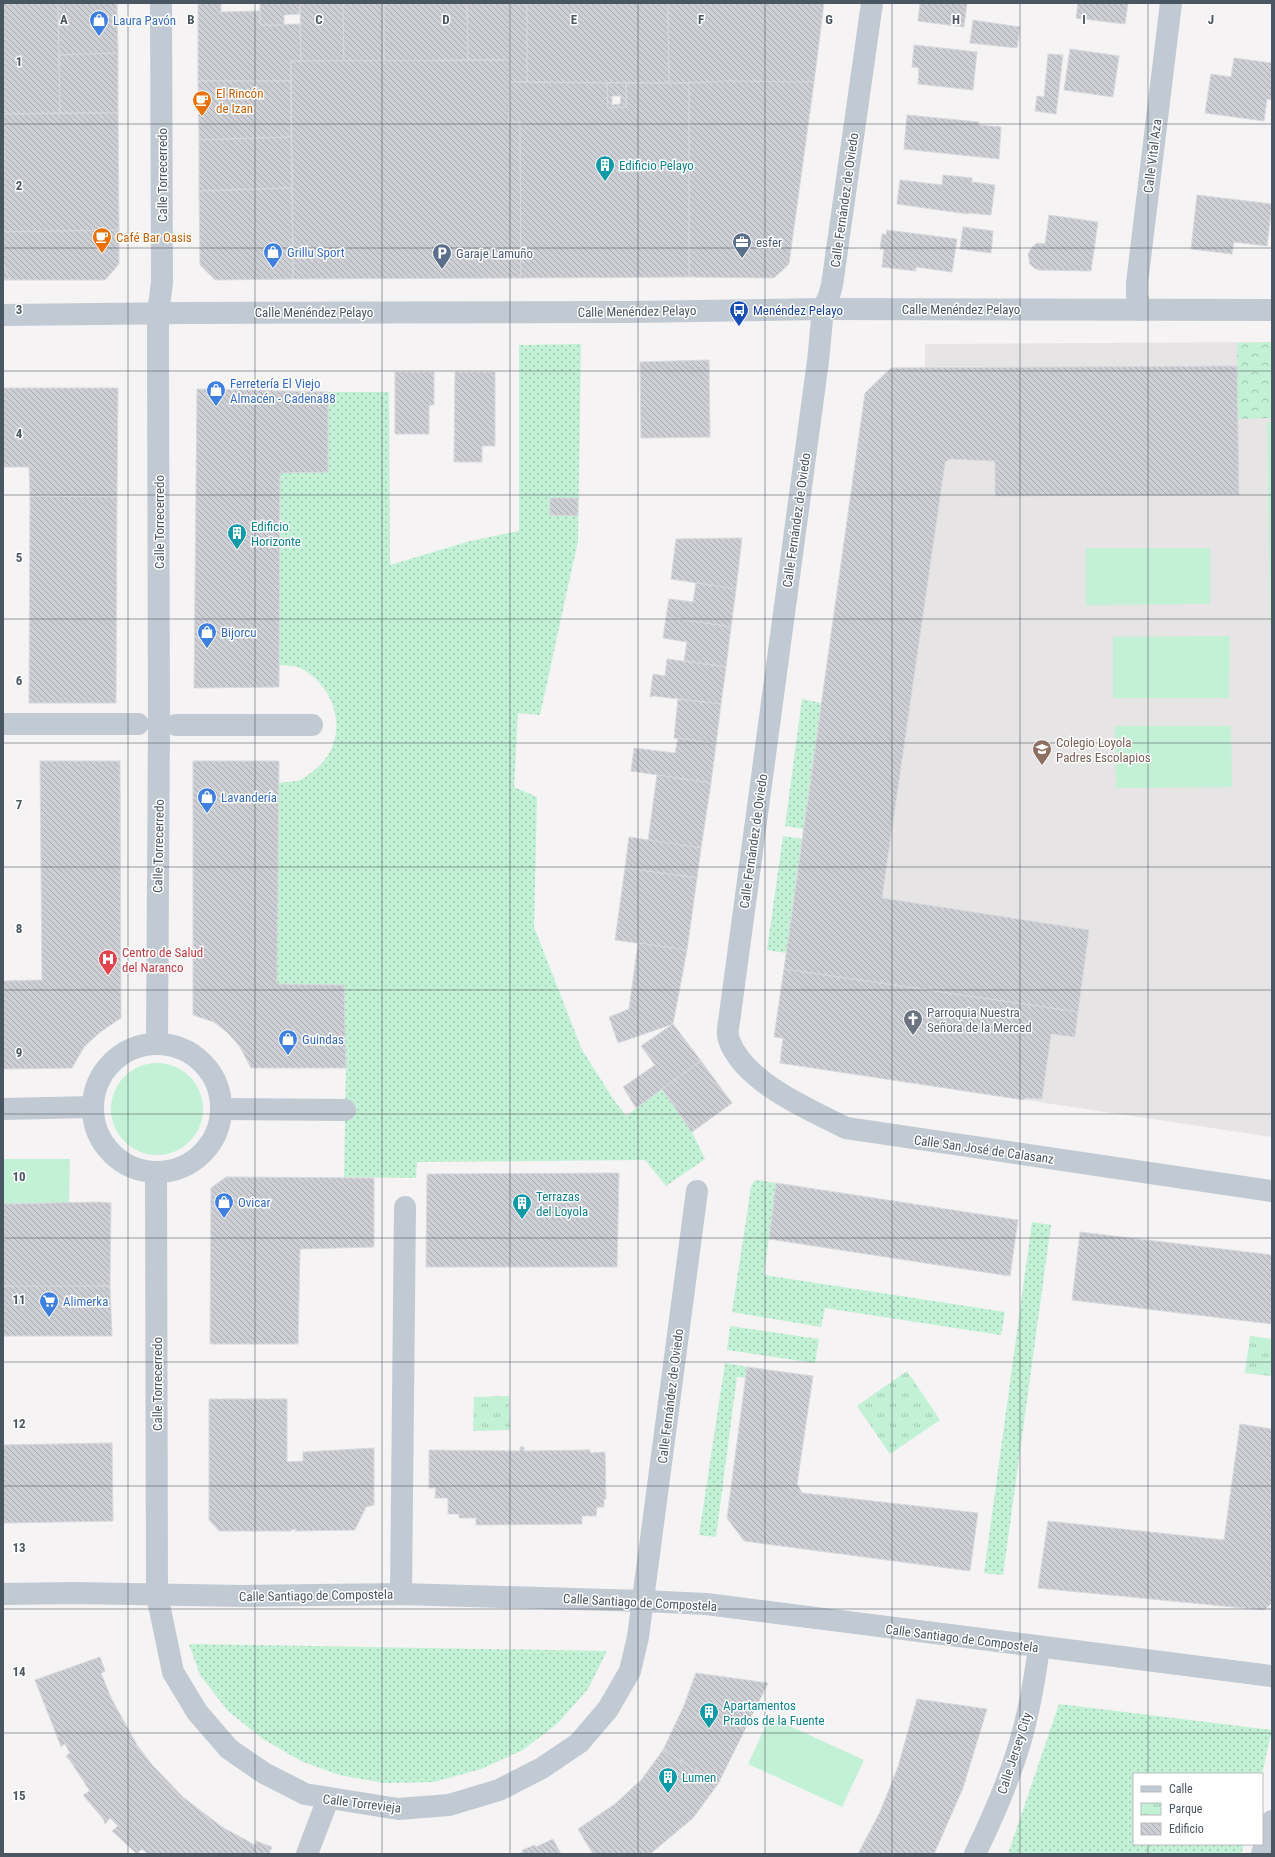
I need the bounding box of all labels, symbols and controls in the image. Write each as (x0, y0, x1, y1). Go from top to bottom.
shop icon: Laura Pavón (88, 9, 110, 37)
text: A (60, 12, 68, 27)
text: B (187, 12, 195, 27)
text: C (315, 12, 323, 27)
text: D (442, 12, 450, 27)
text: E (571, 12, 578, 27)
text: F (698, 12, 704, 27)
text: G (825, 12, 833, 27)
text: H (952, 12, 960, 27)
text: I (1082, 12, 1086, 27)
text: J (1208, 12, 1214, 27)
place label: Laura Pavón (113, 13, 176, 28)
text: 1 (16, 54, 22, 69)
place label: El Rincón de Izan (216, 86, 263, 116)
cafe icon: El Rincón de Izan (191, 89, 213, 117)
street label: Calle Vital Aza (1141, 118, 1164, 194)
street label: Calle Torrecerredo (155, 128, 170, 222)
street label: Calle Fernández de Oviedo (828, 132, 861, 268)
building icon: Edificio Pelayo (594, 154, 616, 182)
place label: Edificio Pelayo (619, 158, 694, 173)
text: 2 (16, 178, 23, 193)
cafe icon: Café Bar Oasis (91, 226, 113, 254)
place label: Café Bar Oasis (116, 230, 192, 245)
office icon: esfer (731, 231, 753, 259)
place label: esfer (756, 235, 782, 250)
shop icon: Grillu Sport (262, 241, 284, 269)
parking icon: Garaje Lamuño (431, 242, 453, 270)
place label: Grillu Sport (287, 245, 345, 260)
place label: Garaje Lamuño (456, 246, 533, 261)
bus stop icon: Menéndez Pelayo (728, 299, 750, 327)
text: 3 (16, 302, 22, 317)
street label: Calle Menéndez Pelayo (902, 302, 1020, 317)
street label: Calle Menéndez Pelayo (578, 303, 696, 320)
place label: Menéndez Pelayo (753, 303, 843, 318)
street label: Calle Menéndez Pelayo (255, 305, 373, 320)
place label: Ferretería El Viejo Almacén - Cadena88 (230, 376, 336, 406)
shop icon: Ferretería El Viejo Almacén - Cadena88 (205, 379, 227, 407)
text: 4 (16, 426, 23, 441)
street label: Calle Fernández de Oviedo (780, 452, 813, 588)
street label: Calle Torrecerredo (152, 475, 167, 569)
place label: Edificio Horizonte (251, 519, 301, 549)
building icon: Edificio Horizonte (226, 522, 248, 550)
text: 5 (16, 550, 23, 565)
shop icon: Bijorcu (196, 621, 218, 649)
place label: Bijorcu (221, 625, 257, 640)
text: 6 (16, 673, 23, 688)
place label: Colegio Loyola Padres Escolapios (1056, 735, 1151, 765)
school or university icon: Colegio Loyola Padres Escolapios (1031, 738, 1053, 766)
street label: Calle Fernández de Oviedo (737, 773, 770, 909)
shop icon: Lavandería (196, 786, 218, 814)
place label: Lavandería (221, 790, 277, 805)
text: 7 (16, 797, 23, 812)
street label: Calle Torrecerredo (150, 799, 167, 893)
text: 8 (16, 921, 22, 936)
place label: Centro de Salud del Naranco (122, 945, 203, 975)
hospital icon: Centro de Salud del Naranco (97, 948, 119, 976)
place label: Parroquia Nuestra Señora de la Merced (927, 1005, 1032, 1035)
church icon: Parroquia Nuestra Señora de la Merced (902, 1008, 924, 1036)
shop icon: Guindas (277, 1028, 299, 1056)
place label: Guindas (302, 1032, 344, 1047)
text: 9 (16, 1045, 22, 1060)
street label: Calle San José de Calasanz (913, 1132, 1055, 1167)
text: 10 (12, 1169, 26, 1184)
place label: Terrazas del Loyola (536, 1189, 588, 1219)
shop icon: Ovicar (213, 1191, 235, 1219)
building icon: Terrazas del Loyola (511, 1192, 533, 1220)
place label: Ovicar (238, 1195, 271, 1210)
supermarket icon: Alimerka (38, 1290, 60, 1318)
text: 11 (12, 1292, 26, 1307)
place label: Alimerka (63, 1294, 108, 1309)
street label: Calle Fernández de Oviedo (655, 1328, 686, 1464)
street label: Calle Torrecerredo (150, 1337, 165, 1431)
text: 12 (12, 1416, 26, 1431)
text: 13 (12, 1540, 26, 1555)
street label: Calle Santiago de Compostela (239, 1587, 393, 1604)
street label: Calle Santiago de Compostela (563, 1591, 717, 1614)
street label: Calle Santiago de Compostela (885, 1622, 1039, 1655)
text: 14 (12, 1664, 26, 1679)
place label: Apartamentos Prados de la Fuente (723, 1698, 824, 1728)
building icon: Apartamentos Prados de la Fuente (698, 1701, 720, 1729)
street label: Calle Jersey City (994, 1710, 1035, 1796)
building icon: Lumen (657, 1766, 679, 1794)
place label: Lumen (682, 1770, 716, 1785)
legend (1133, 1773, 1263, 1845)
text: Calle (1169, 1782, 1193, 1796)
text: 15 (12, 1788, 26, 1803)
street label: Calle Torrevieja (322, 1791, 402, 1816)
text: Parque (1169, 1802, 1203, 1816)
text: Edificio (1169, 1822, 1204, 1836)

